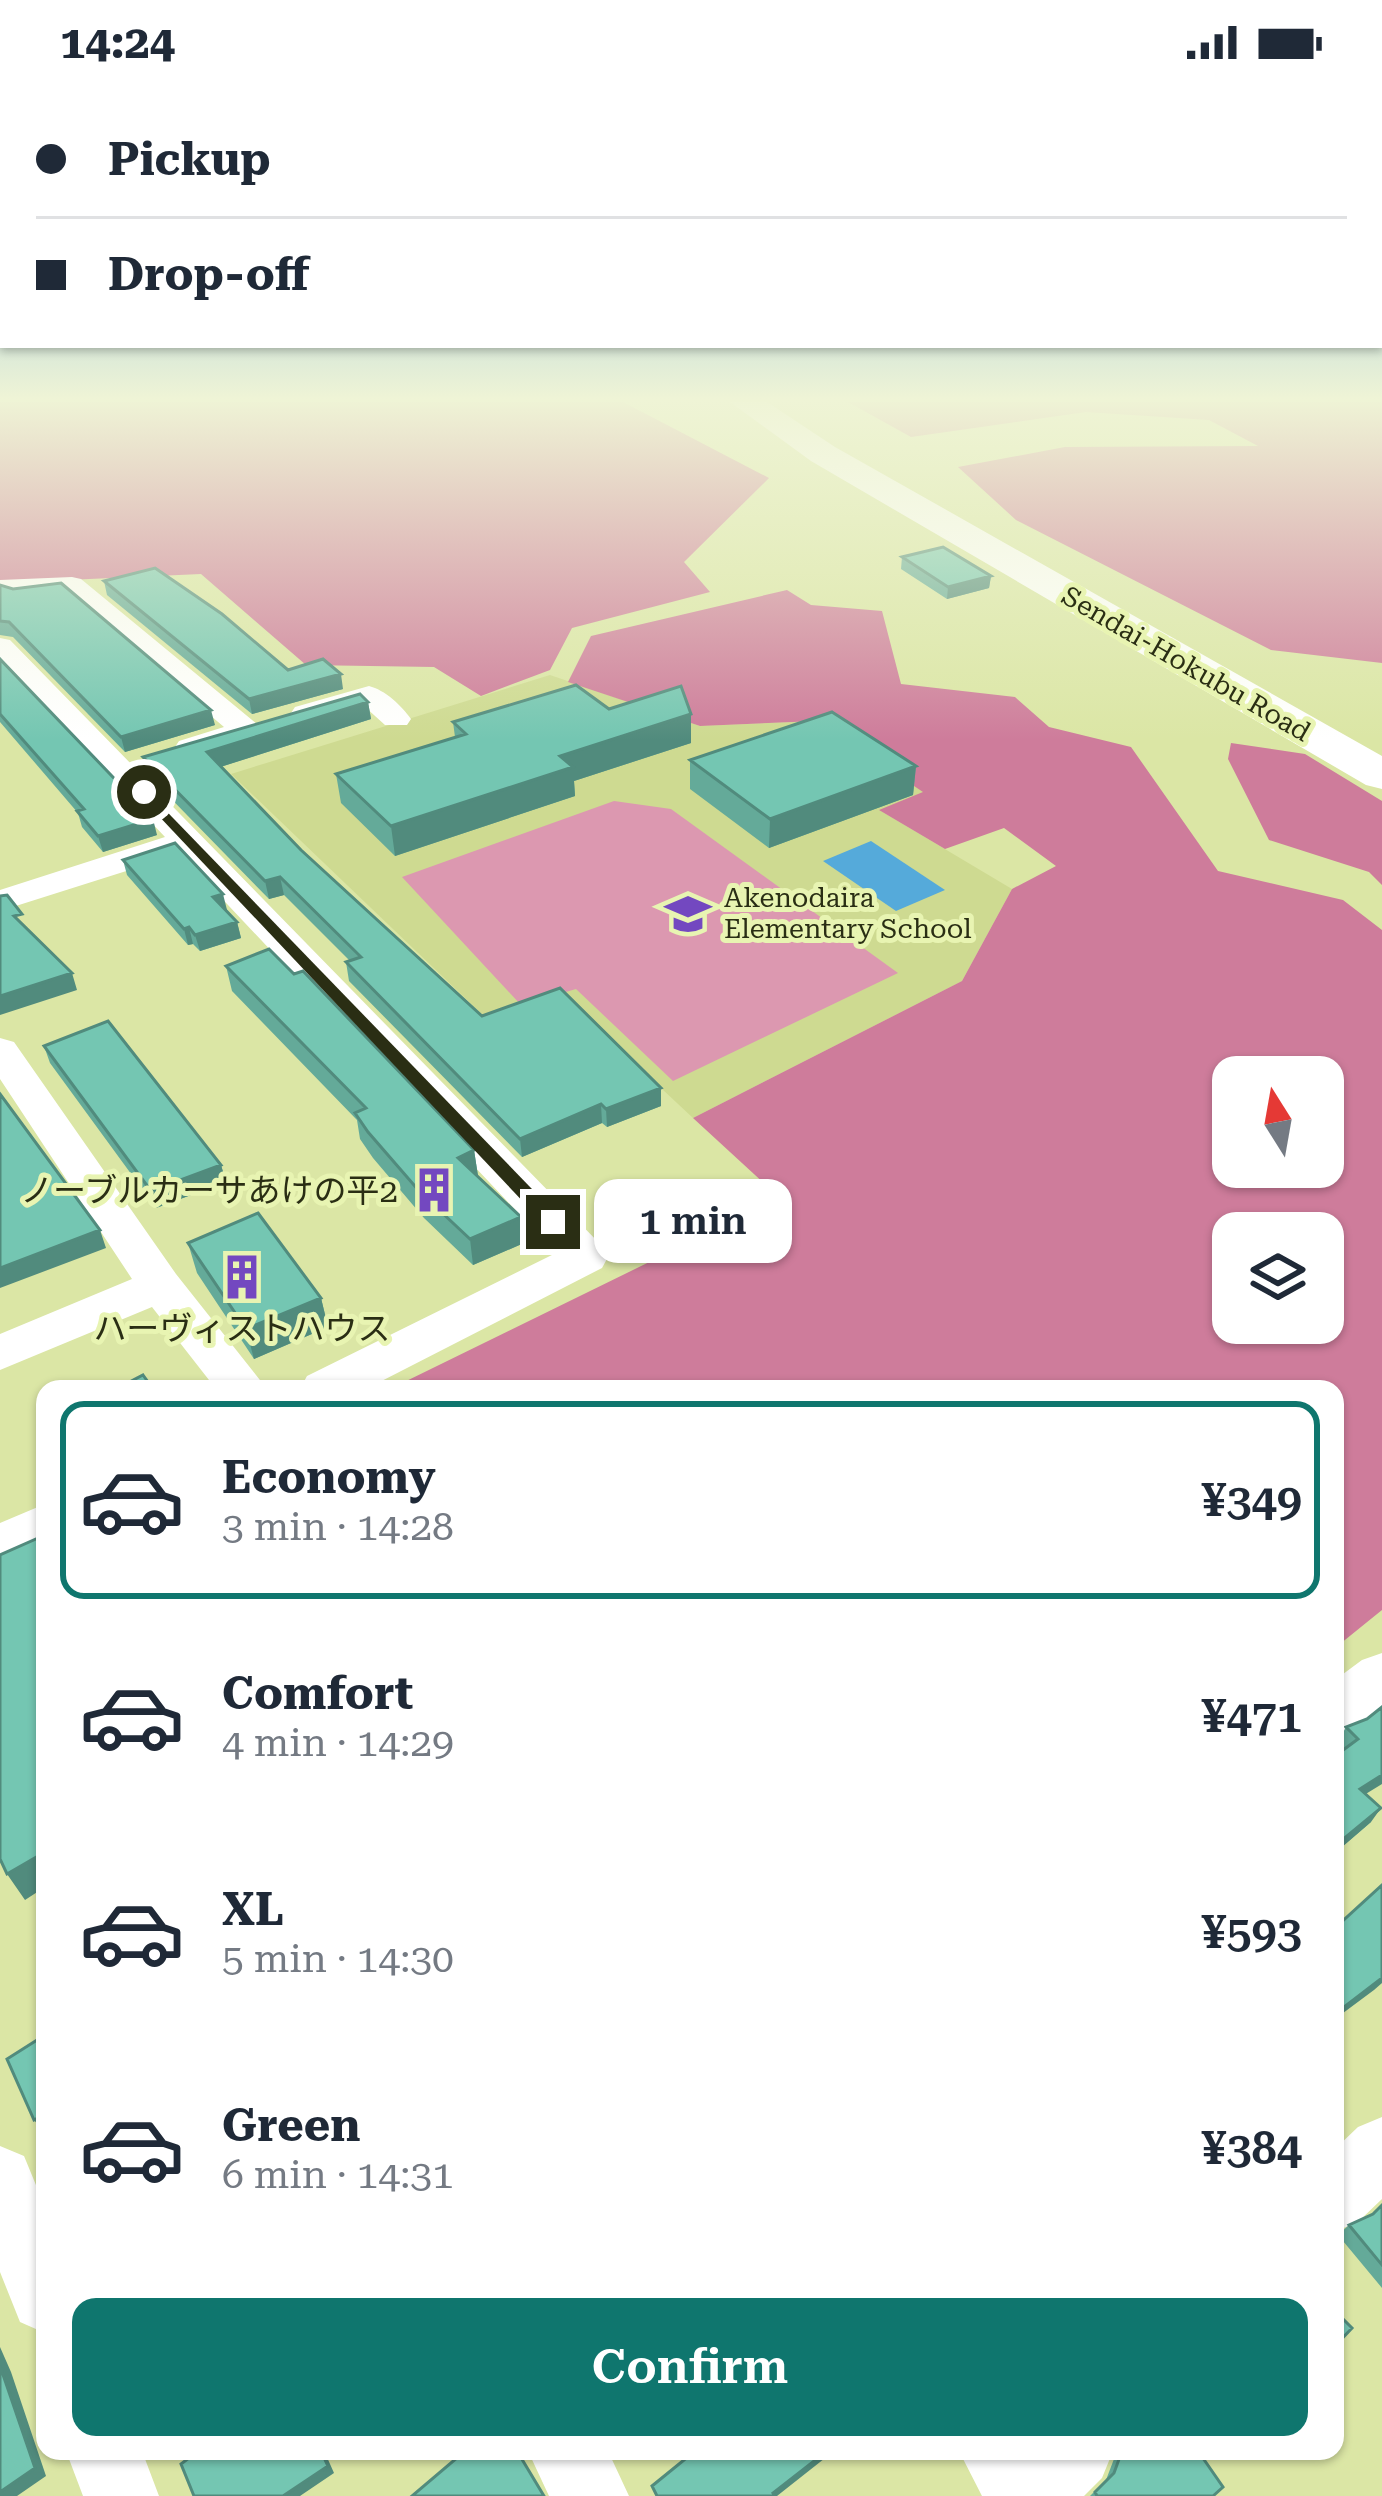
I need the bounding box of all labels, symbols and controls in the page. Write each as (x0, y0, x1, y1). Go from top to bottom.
text: 14:24 (60, 16, 175, 69)
text: Pickup (108, 133, 271, 186)
text: Drop-off (108, 248, 309, 301)
street label: Sendai-Hokubu Road (1056, 580, 1316, 748)
route start (117, 765, 171, 819)
place label: Akenodaira Elementary School (724, 882, 972, 945)
school or university icon: Akenodaira Elementary School (663, 889, 713, 939)
north arrow (1212, 1056, 1344, 1188)
map controls (1212, 1056, 1344, 1344)
building icon: ノーブルカーサあけの平2 (409, 1165, 459, 1215)
place label: ノーブルカーサあけの平2 (20, 1171, 398, 1210)
callout: 1 min (595, 1180, 793, 1264)
route end (526, 1195, 580, 1249)
text: 1 min (639, 1198, 747, 1244)
button: layers (1212, 1212, 1344, 1344)
building icon: ハーヴィストハウス (217, 1252, 267, 1302)
place label: ハーヴィストハウス (94, 1309, 391, 1348)
icon: car (78, 1446, 186, 1554)
text: Economy (222, 1451, 436, 1504)
text: ¥349 (1201, 1474, 1302, 1527)
text: 3 min · 14:28 (222, 1504, 454, 1550)
icon: car (78, 1662, 186, 1770)
text: Comfort (222, 1667, 413, 1720)
text: ¥471 (1201, 1690, 1302, 1743)
text: 4 min · 14:29 (222, 1720, 454, 1766)
icon: car (78, 1878, 186, 1986)
text: XL (222, 1883, 284, 1936)
text: ¥593 (1201, 1906, 1302, 1959)
text: 5 min · 14:30 (222, 1936, 454, 1982)
icon: car (78, 2094, 186, 2202)
text: Green (222, 2099, 360, 2152)
text: ¥384 (1201, 2122, 1302, 2175)
text: 6 min · 14:31 (222, 2152, 454, 2198)
button: Confirm (72, 2298, 1308, 2436)

